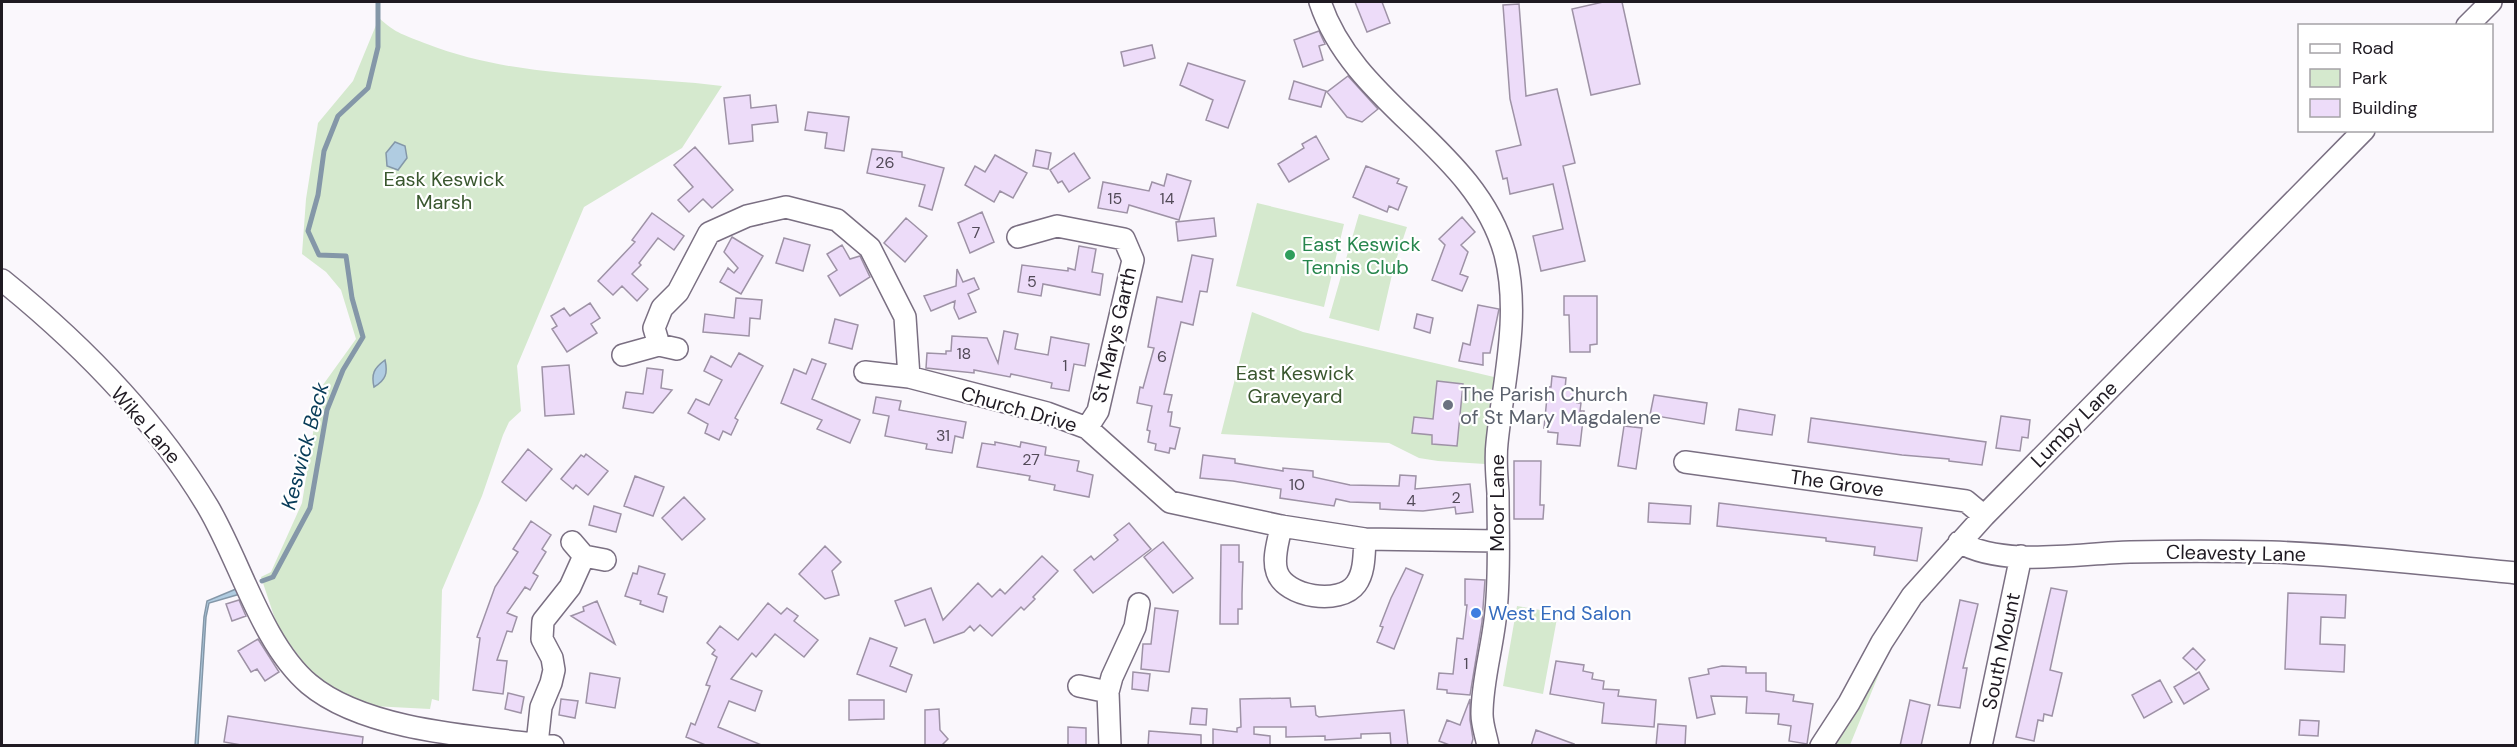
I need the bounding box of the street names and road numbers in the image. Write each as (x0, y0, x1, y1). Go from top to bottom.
street label: St Marys Garth (1086, 265, 1142, 405)
street label: Lumby Lane (2025, 375, 2123, 473)
street label: Church Drive (958, 380, 1080, 438)
street label: Wike Lane (105, 381, 187, 469)
street label: Moor Lane (1484, 454, 1510, 552)
street label: The Grove (1788, 464, 1886, 502)
street label: Cleavesty Lane (2166, 539, 2306, 567)
street label: South Mount (1976, 590, 2026, 712)

